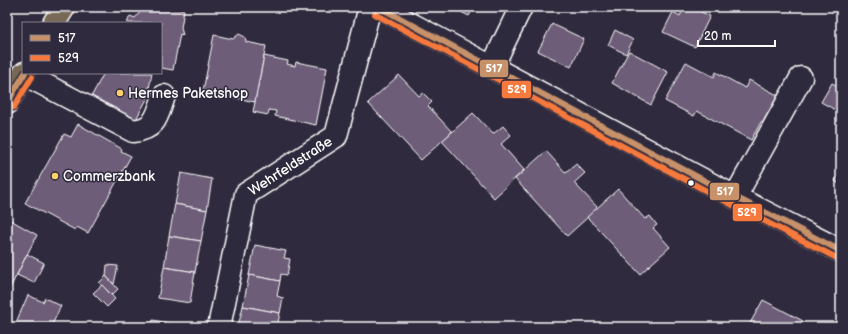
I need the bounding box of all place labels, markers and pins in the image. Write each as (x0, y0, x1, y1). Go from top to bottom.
place label: Hermes Paketshop (128, 85, 248, 102)
marker: Hermes Paketshop (115, 88, 125, 98)
place label: Commerzbank (63, 168, 155, 185)
marker: Commerzbank (50, 171, 60, 181)
unlabelled marker (686, 178, 696, 188)

